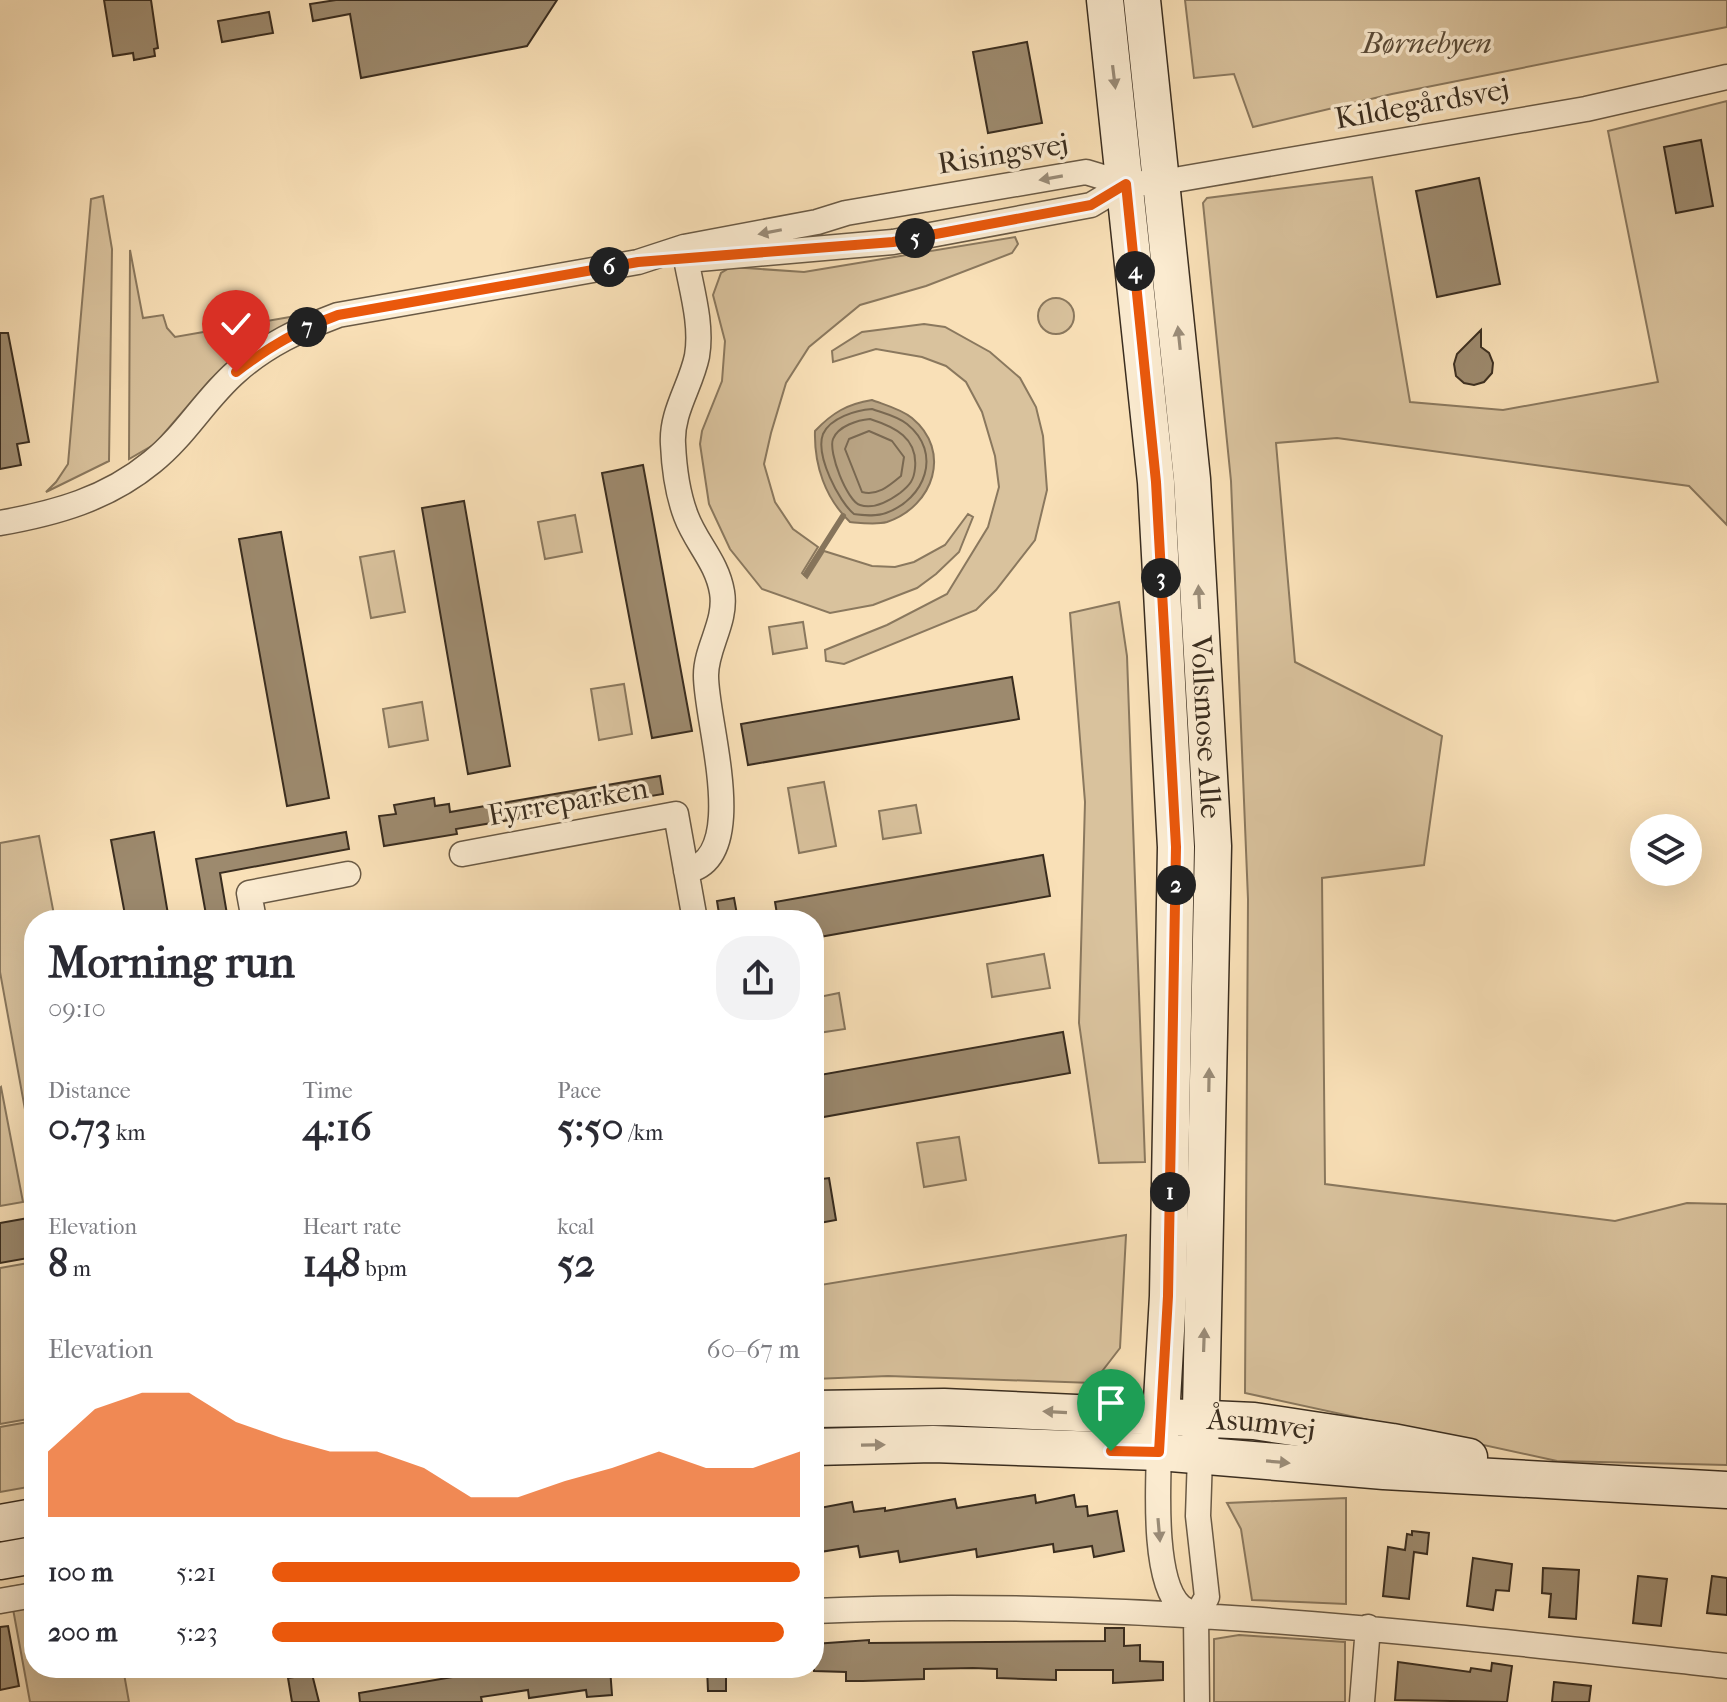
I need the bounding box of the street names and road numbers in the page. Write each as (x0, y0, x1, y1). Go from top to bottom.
street label: Kildegårdsvej (1332, 71, 1512, 137)
street label: Risingsvej (935, 126, 1071, 182)
street label: Vollsmose Alle (1183, 633, 1229, 820)
street label: Fyrreparken (485, 771, 651, 833)
street label: Åsumvej (1205, 1401, 1318, 1448)

